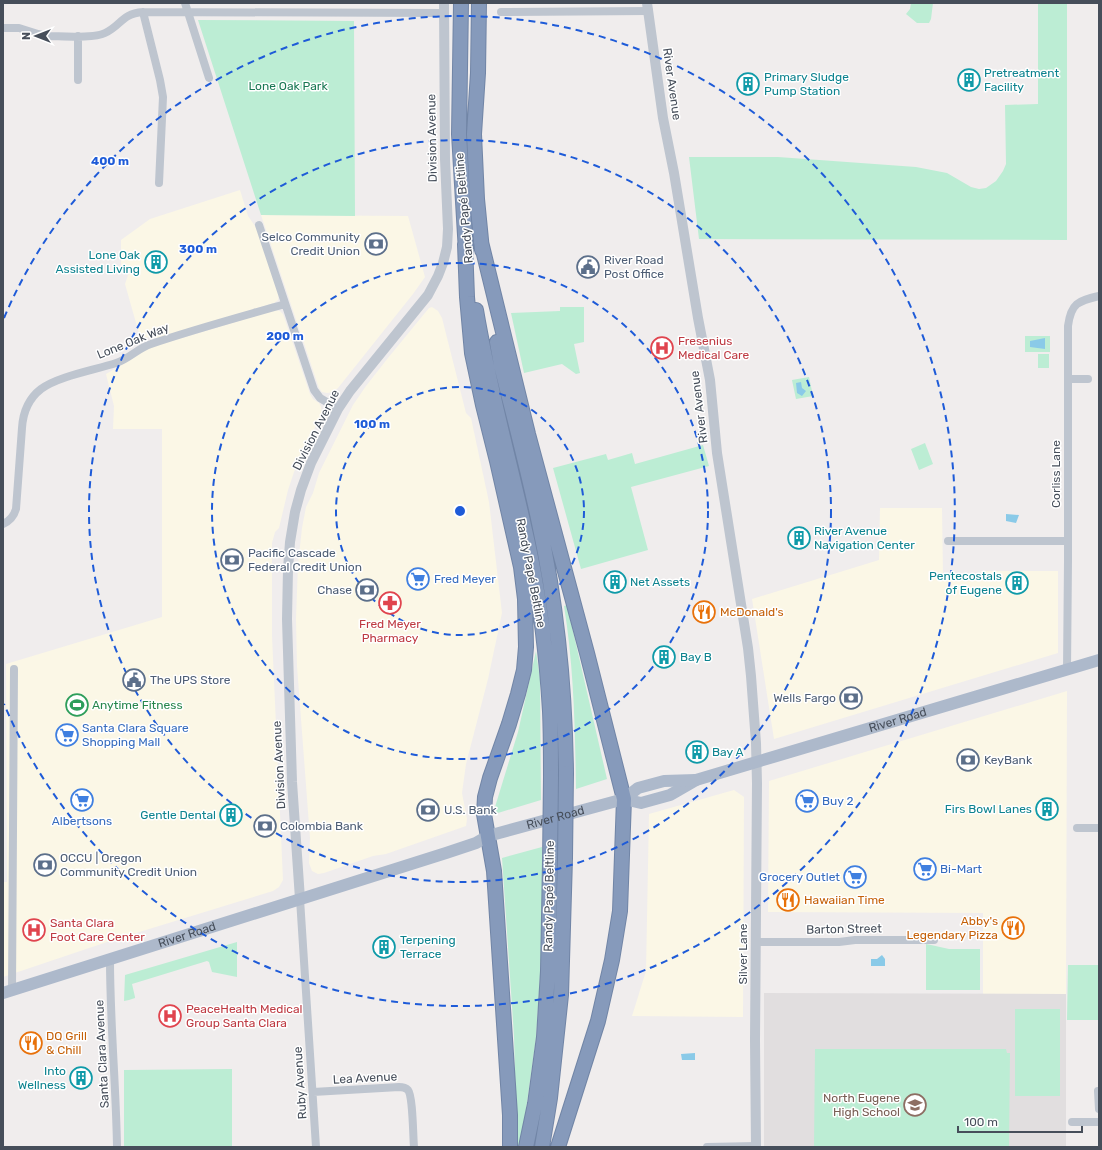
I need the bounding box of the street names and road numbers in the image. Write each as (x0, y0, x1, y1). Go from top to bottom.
street label: River Avenue (660, 47, 684, 121)
street label: Division Avenue (424, 93, 440, 182)
street label: Randy Papé Beltline (452, 152, 476, 264)
street label: Lone Oak Way (95, 320, 171, 362)
street label: River Avenue (688, 370, 710, 444)
street label: Division Avenue (290, 387, 342, 473)
street label: Corliss Lane (1049, 440, 1063, 508)
street label: Randy Papé Beltline (514, 517, 549, 629)
street label: River Road (867, 705, 928, 735)
street label: Division Avenue (270, 720, 288, 810)
street label: River Road (525, 803, 586, 832)
street label: Randy Papé Beltline (541, 840, 557, 952)
street label: River Road (156, 919, 218, 951)
street label: Barton Street (806, 921, 882, 937)
street label: Silver Lane (736, 923, 750, 985)
street label: Santa Clara Avenue (92, 999, 112, 1109)
street label: Ruby Avenue (290, 1046, 310, 1120)
street label: Lea Avenue (332, 1069, 398, 1087)

